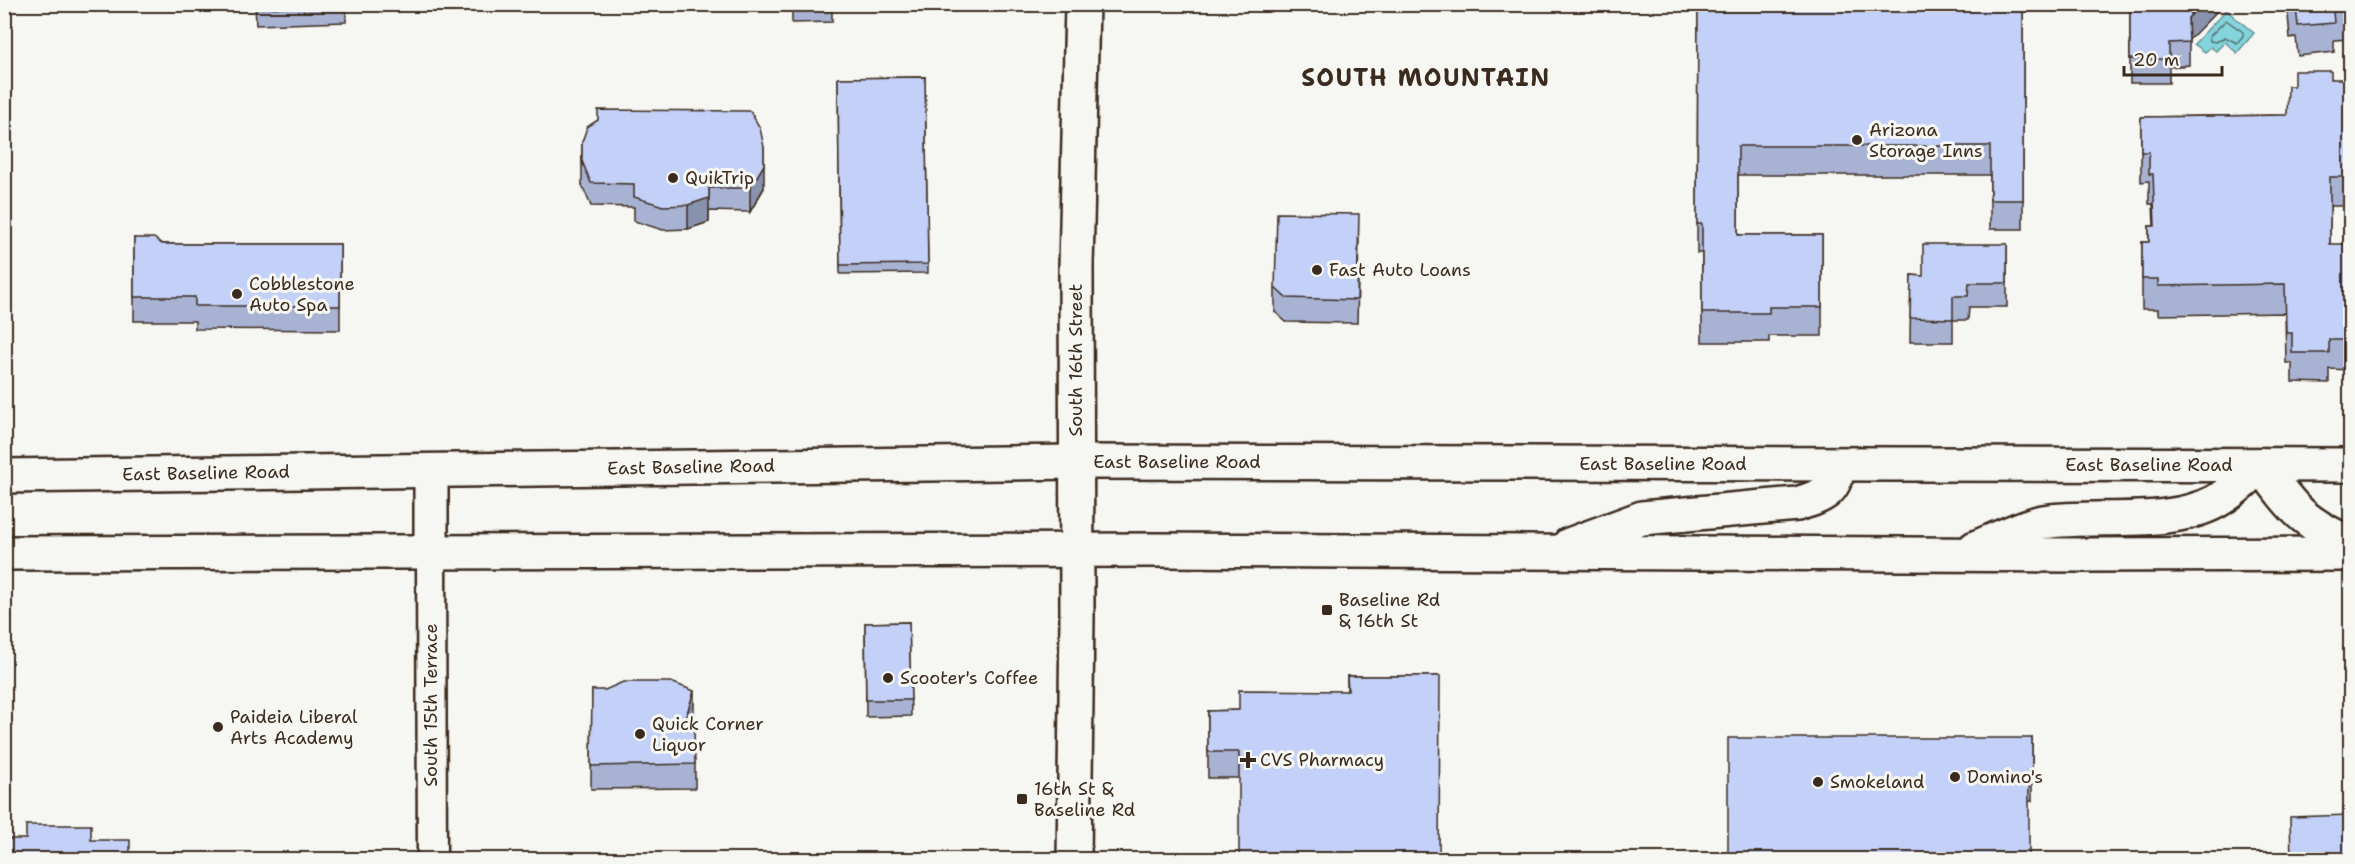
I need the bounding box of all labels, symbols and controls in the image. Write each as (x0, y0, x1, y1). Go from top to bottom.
scale bar (2124, 39, 2222, 77)
text: 20 m (2133, 48, 2179, 72)
district label: SOUTH MOUNTAIN (1301, 62, 1551, 94)
place label: Arizona Storage Inns (1869, 118, 1983, 163)
marker: Arizona Storage Inns (1850, 133, 1864, 147)
place label: QuikTrip (685, 166, 754, 190)
marker: QuikTrip (666, 171, 680, 185)
place label: Fast Auto Loans (1329, 258, 1471, 282)
marker: Fast Auto Loans (1310, 263, 1324, 277)
place label: Cobblestone Auto Spa (249, 272, 355, 317)
street label: South 16th Street (1064, 283, 1088, 436)
marker: Cobblestone Auto Spa (230, 287, 244, 301)
street label: East Baseline Road (1093, 450, 1261, 474)
street label: East Baseline Road (1579, 452, 1747, 476)
street label: East Baseline Road (2065, 453, 2233, 477)
street label: East Baseline Road (607, 454, 775, 480)
street label: East Baseline Road (122, 460, 290, 486)
place label: Baseline Rd & 16th St (1339, 588, 1440, 633)
marker: Baseline Rd & 16th St (1320, 603, 1334, 617)
street label: South 15th Terrace (419, 623, 443, 787)
place label: Scooter's Coffee (900, 666, 1038, 690)
marker: Scooter's Coffee (881, 671, 895, 685)
place label: Paideia Liberal Arts Academy (230, 705, 358, 750)
place label: Quick Corner Liquor (652, 712, 764, 757)
marker: Paideia Liberal Arts Academy (211, 720, 225, 734)
marker: Quick Corner Liquor (633, 727, 647, 741)
place label: CVS Pharmacy (1260, 748, 1384, 772)
marker: CVS Pharmacy (1241, 753, 1255, 767)
place label: Domino's (1967, 765, 2043, 789)
place label: Smokeland (1830, 770, 1925, 794)
marker: Domino's (1948, 770, 1962, 784)
marker: Smokeland (1811, 775, 1825, 789)
place label: 16th St & Baseline Rd (1034, 777, 1135, 822)
marker: 16th St & Baseline Rd (1015, 792, 1029, 806)

